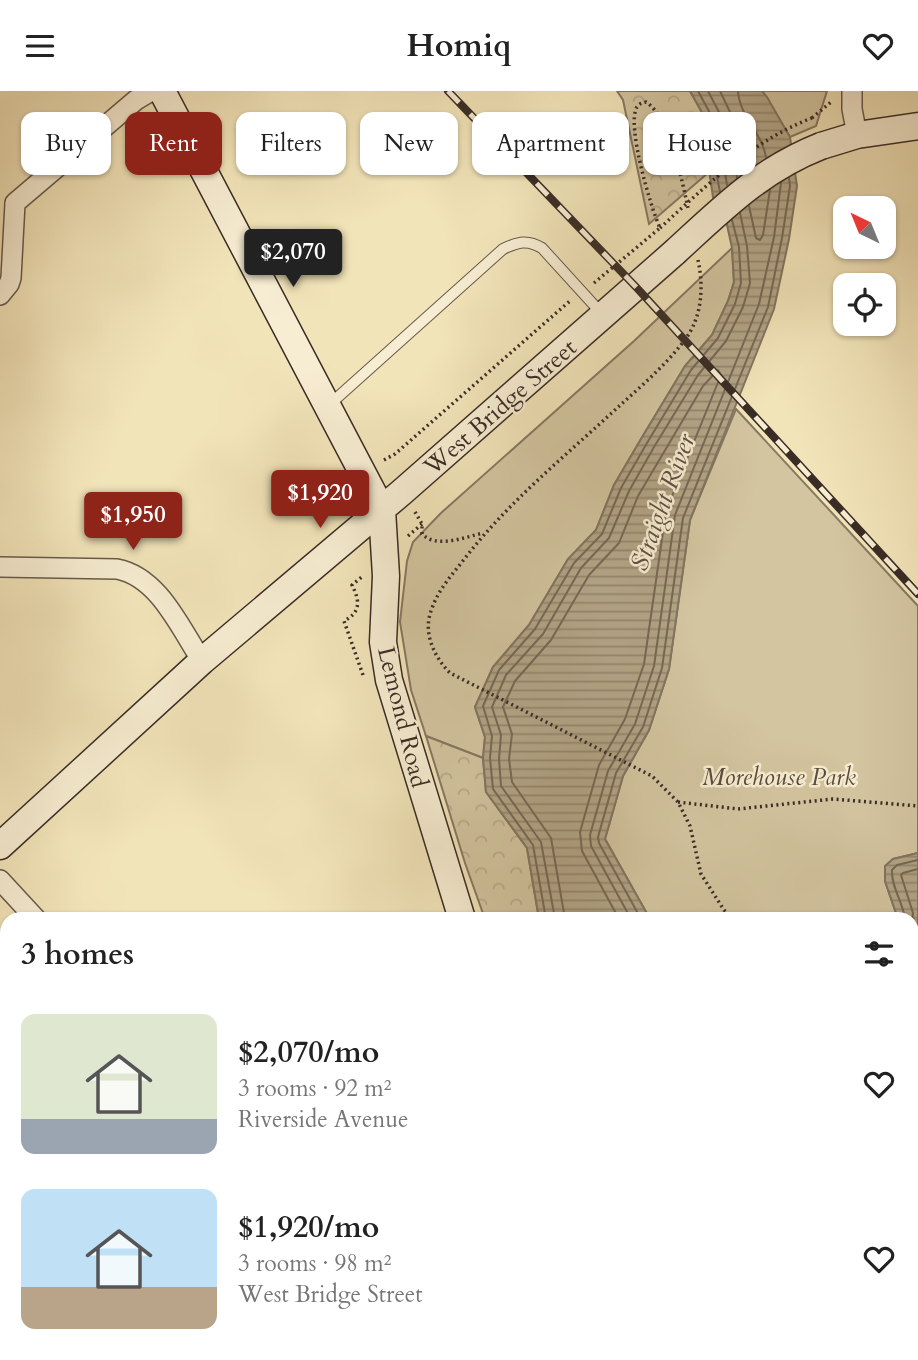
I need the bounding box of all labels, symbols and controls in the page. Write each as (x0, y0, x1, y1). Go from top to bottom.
text: Homiq (407, 24, 511, 68)
icon: menu (21, 27, 59, 65)
icon: heart (859, 27, 897, 65)
chip: Buy (21, 112, 111, 175)
chip: Rent (125, 112, 222, 175)
chip: Filters (236, 112, 346, 175)
chip: New (360, 112, 458, 175)
chip: Apartment (472, 112, 629, 175)
chip: House (643, 112, 756, 175)
north arrow (833, 196, 896, 259)
map controls (833, 196, 896, 336)
pin: $2,070 (236, 229, 350, 289)
text: $2,070 (260, 236, 326, 267)
button: locate (833, 273, 896, 336)
street label: West Bridge Street (416, 331, 584, 484)
water label: Straight River (622, 428, 704, 575)
pin: $1,920 (263, 471, 377, 530)
text: $1,920 (287, 477, 353, 508)
pin: $1,950 (76, 493, 190, 552)
text: $1,950 (100, 499, 166, 530)
street label: Lemond Road (369, 643, 436, 791)
park label: Morehouse Park (702, 761, 856, 794)
text: 3 homes (21, 934, 134, 975)
icon: filters (860, 935, 898, 973)
text: $2,070/mo (238, 1032, 379, 1073)
icon: home (77, 1042, 161, 1126)
icon: heart (860, 1065, 898, 1103)
text: 3 rooms · 92 m² (238, 1073, 391, 1104)
text: Riverside Avenue (238, 1104, 408, 1135)
text: $1,920/mo (238, 1207, 379, 1248)
icon: home (77, 1217, 161, 1301)
icon: heart (860, 1240, 898, 1278)
text: 3 rooms · 98 m² (238, 1248, 391, 1279)
text: West Bridge Street (238, 1279, 423, 1310)

